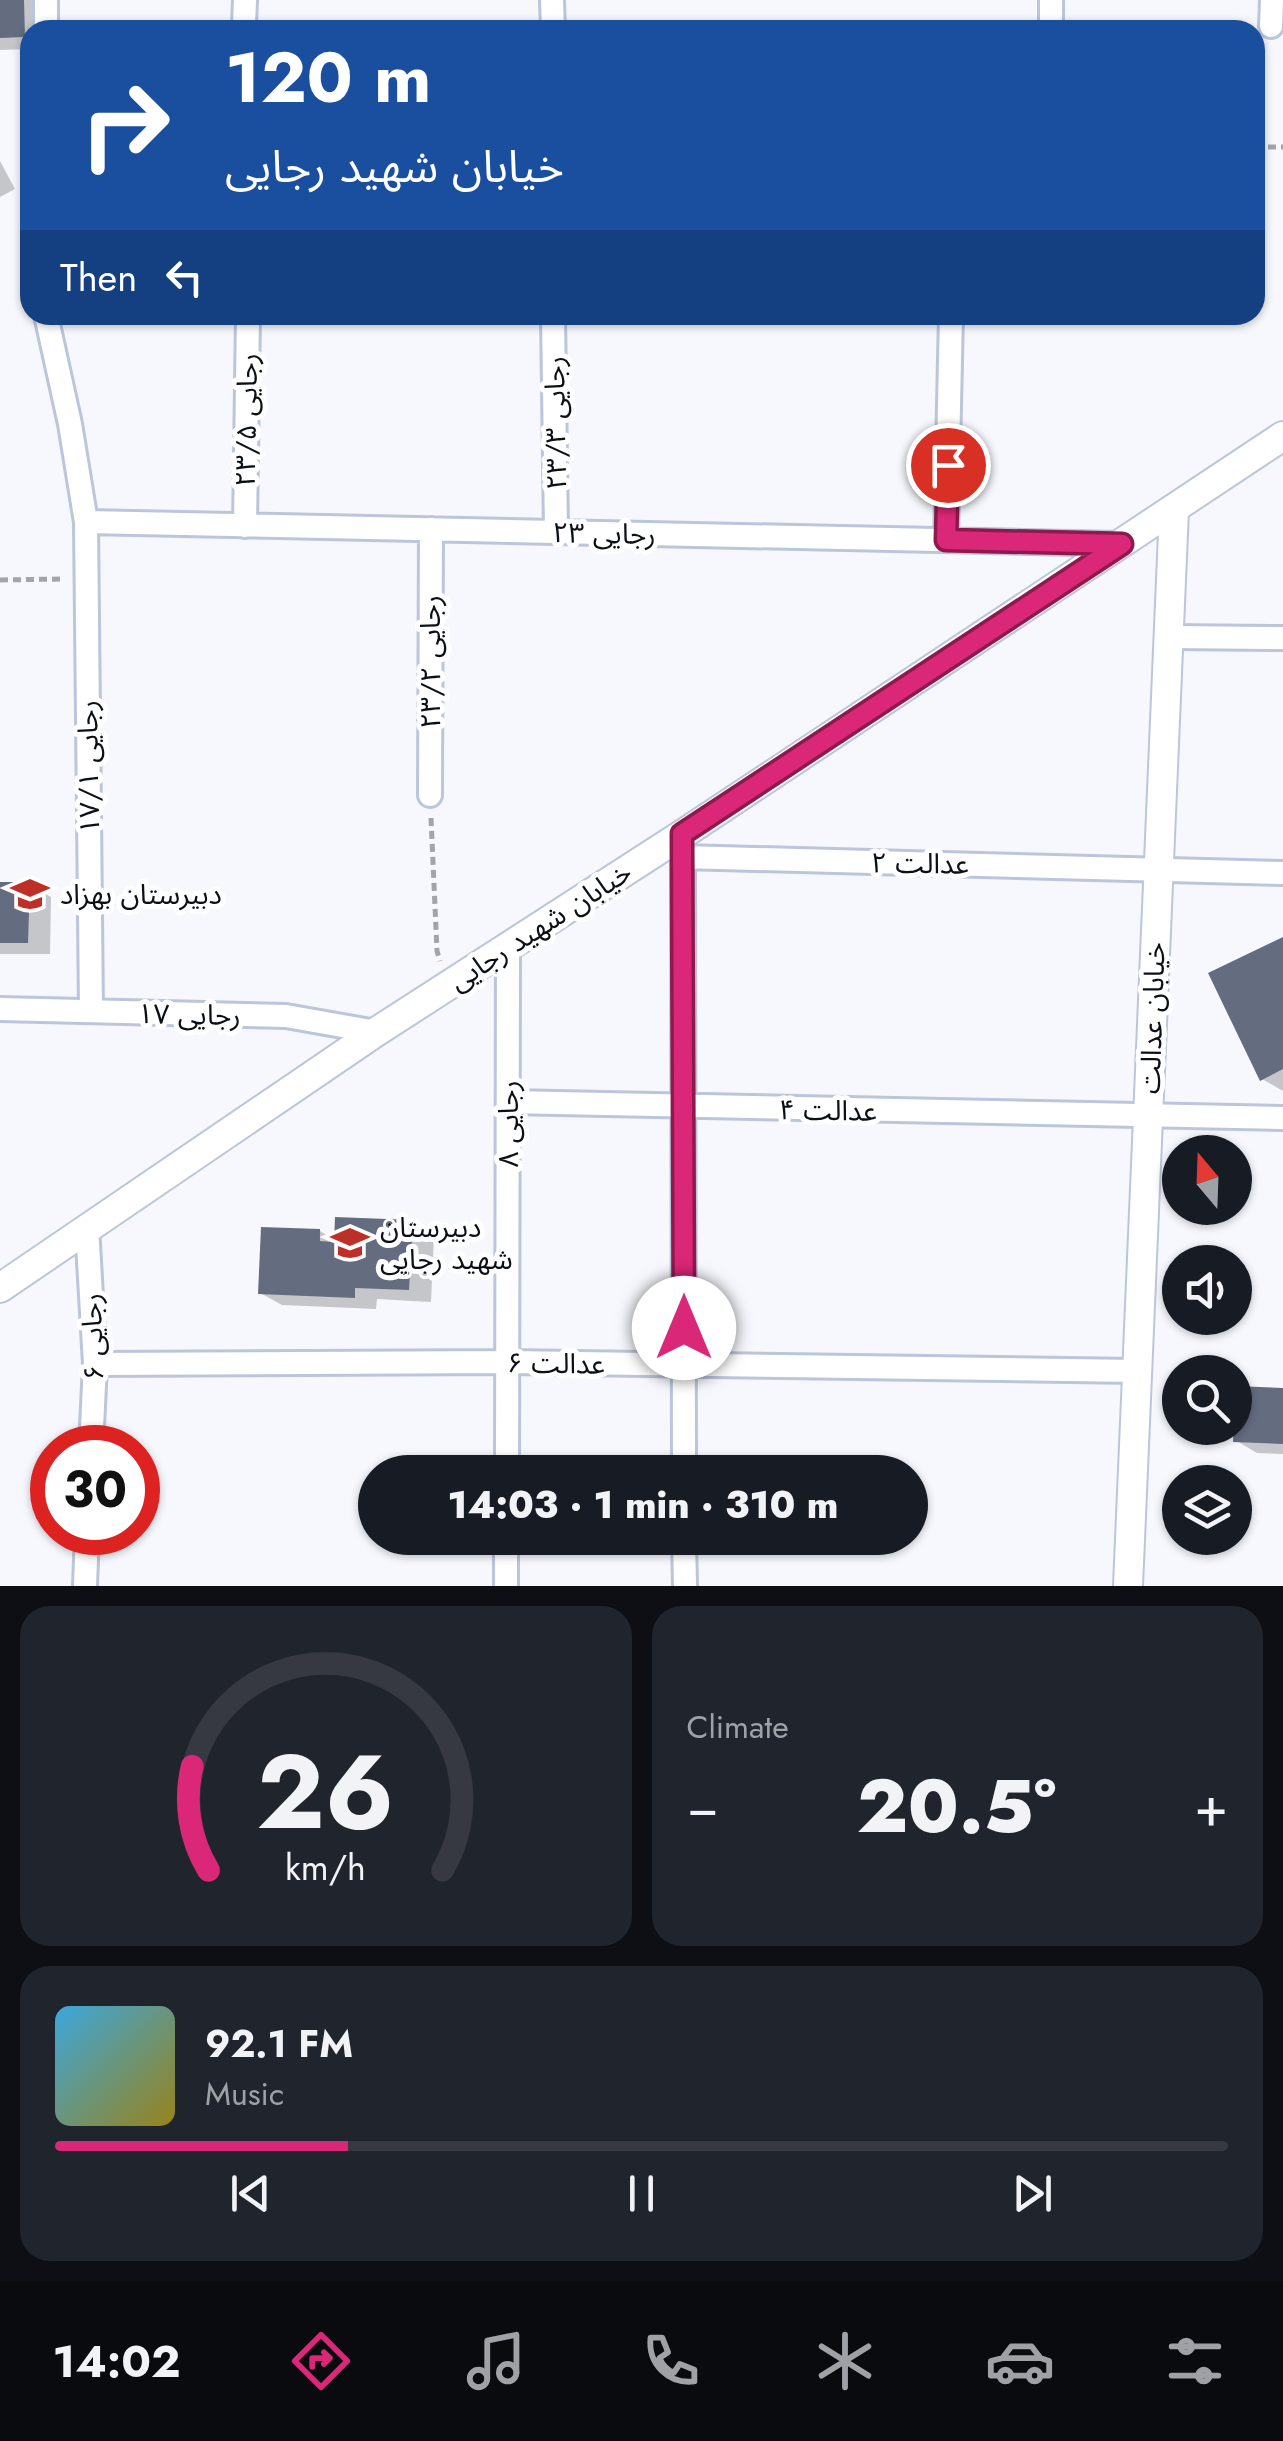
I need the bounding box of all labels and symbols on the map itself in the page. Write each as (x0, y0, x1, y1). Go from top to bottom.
street label: رجایی ۲۳/۵ (225, 353, 268, 487)
street label: رجایی ۲۳/۳ (534, 356, 577, 490)
pin (906, 423, 991, 508)
street label: رجایی ۲۳ (552, 512, 656, 555)
street label: رجایی ۲۳/۲ (410, 595, 451, 729)
street label: رجایی ۱۷/۱ (67, 700, 110, 834)
street label: عدالت ۲ (871, 842, 969, 885)
street label: خیابان شهید رجایی (441, 852, 640, 1001)
school or university icon: دبیرستان بهزاد (9, 873, 51, 915)
place label: دبیرستان بهزاد (60, 874, 222, 915)
street label: خیابان عدالت (1129, 941, 1176, 1095)
street label: رجایی ۱۷ (137, 993, 241, 1036)
street label: رجایی ۸ (488, 1080, 529, 1168)
street label: عدالت ۴ (779, 1089, 877, 1132)
north arrow (1162, 1135, 1252, 1225)
place label: دبیرستان شهید رجایی (380, 1207, 513, 1280)
school or university icon: دبیرستان شهید رجایی (329, 1222, 371, 1264)
position arrow (632, 1276, 736, 1380)
street label: رجایی ۶ (70, 1293, 115, 1381)
street label: عدالت ۶ (507, 1342, 605, 1385)
speed limit sign: 30 (30, 1425, 160, 1555)

